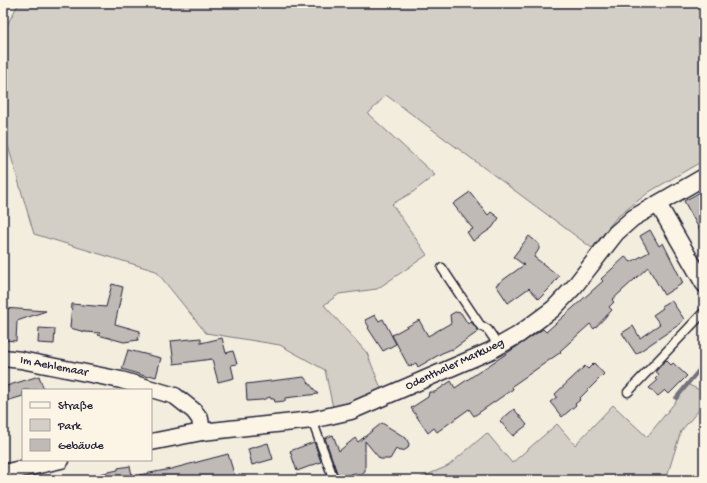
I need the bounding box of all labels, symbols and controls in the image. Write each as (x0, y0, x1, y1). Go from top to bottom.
street label: Odenthaler Markweg (404, 336, 507, 394)
street label: Im Aehlemaar (19, 354, 91, 381)
legend (22, 389, 152, 461)
text: Straße (58, 400, 94, 414)
text: Park (57, 420, 83, 434)
text: Gebäude (58, 440, 104, 454)

